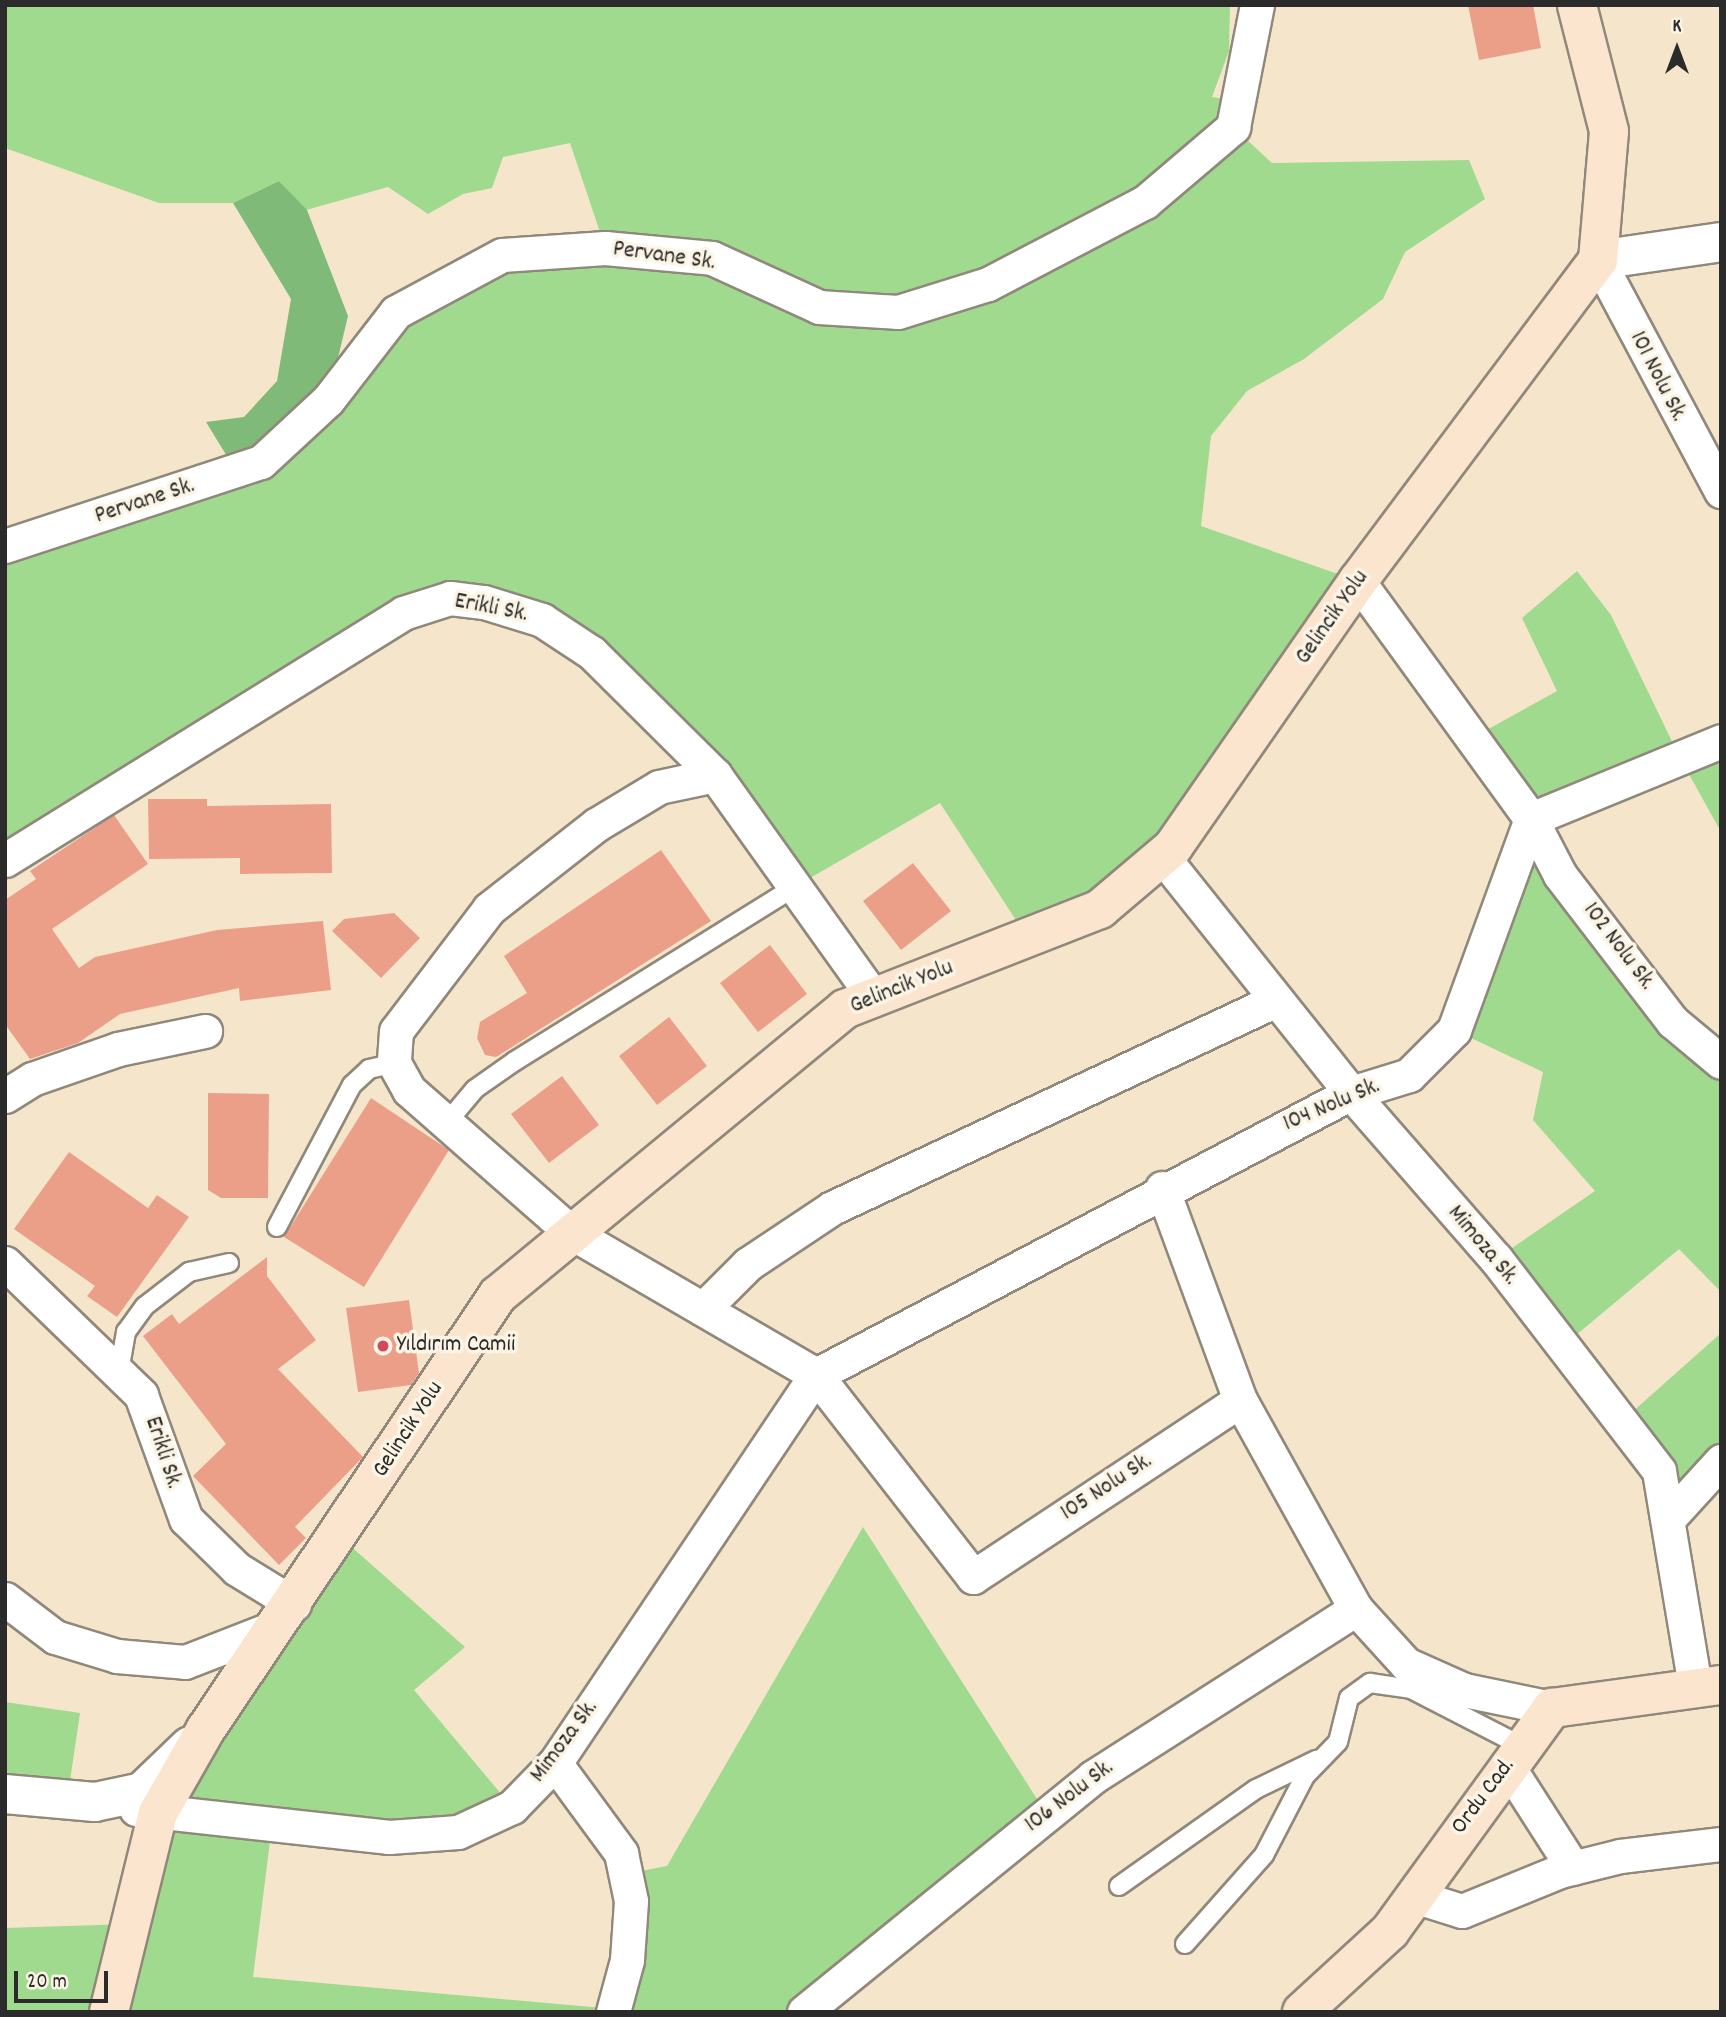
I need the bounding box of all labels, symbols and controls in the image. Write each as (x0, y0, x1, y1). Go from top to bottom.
north arrow (1642, 14, 1712, 84)
text: K (1673, 14, 1681, 41)
street label: Pervane Sk. (611, 236, 717, 278)
street label: 101 Nolu Sk. (1622, 327, 1692, 427)
street label: Pervane Sk. (91, 472, 199, 532)
street label: Gelincik Yolu (1290, 565, 1376, 671)
street label: Erikli Sk. (452, 588, 530, 630)
street label: 102 Nolu Sk. (1576, 897, 1660, 997)
street label: Gelincik Yolu (846, 954, 958, 1022)
street label: 104 Nolu Sk. (1279, 1073, 1385, 1139)
street label: Mimoza Sk. (1440, 1200, 1524, 1292)
place label: Yıldırım Camii (397, 1332, 515, 1360)
marker: Yıldırım Camii (375, 1338, 391, 1354)
street label: Gelincik Yolu (367, 1377, 451, 1483)
street label: Erikli Sk. (137, 1413, 187, 1493)
street label: 105 Nolu Sk. (1056, 1448, 1158, 1528)
street label: Mimoza Sk. (525, 1695, 605, 1789)
street label: Ordu Cad. (1446, 1753, 1522, 1841)
street label: 106 Nolu Sk. (1020, 1754, 1120, 1840)
scale bar (18, 1958, 112, 2002)
text: 20 m (27, 1968, 67, 1998)

